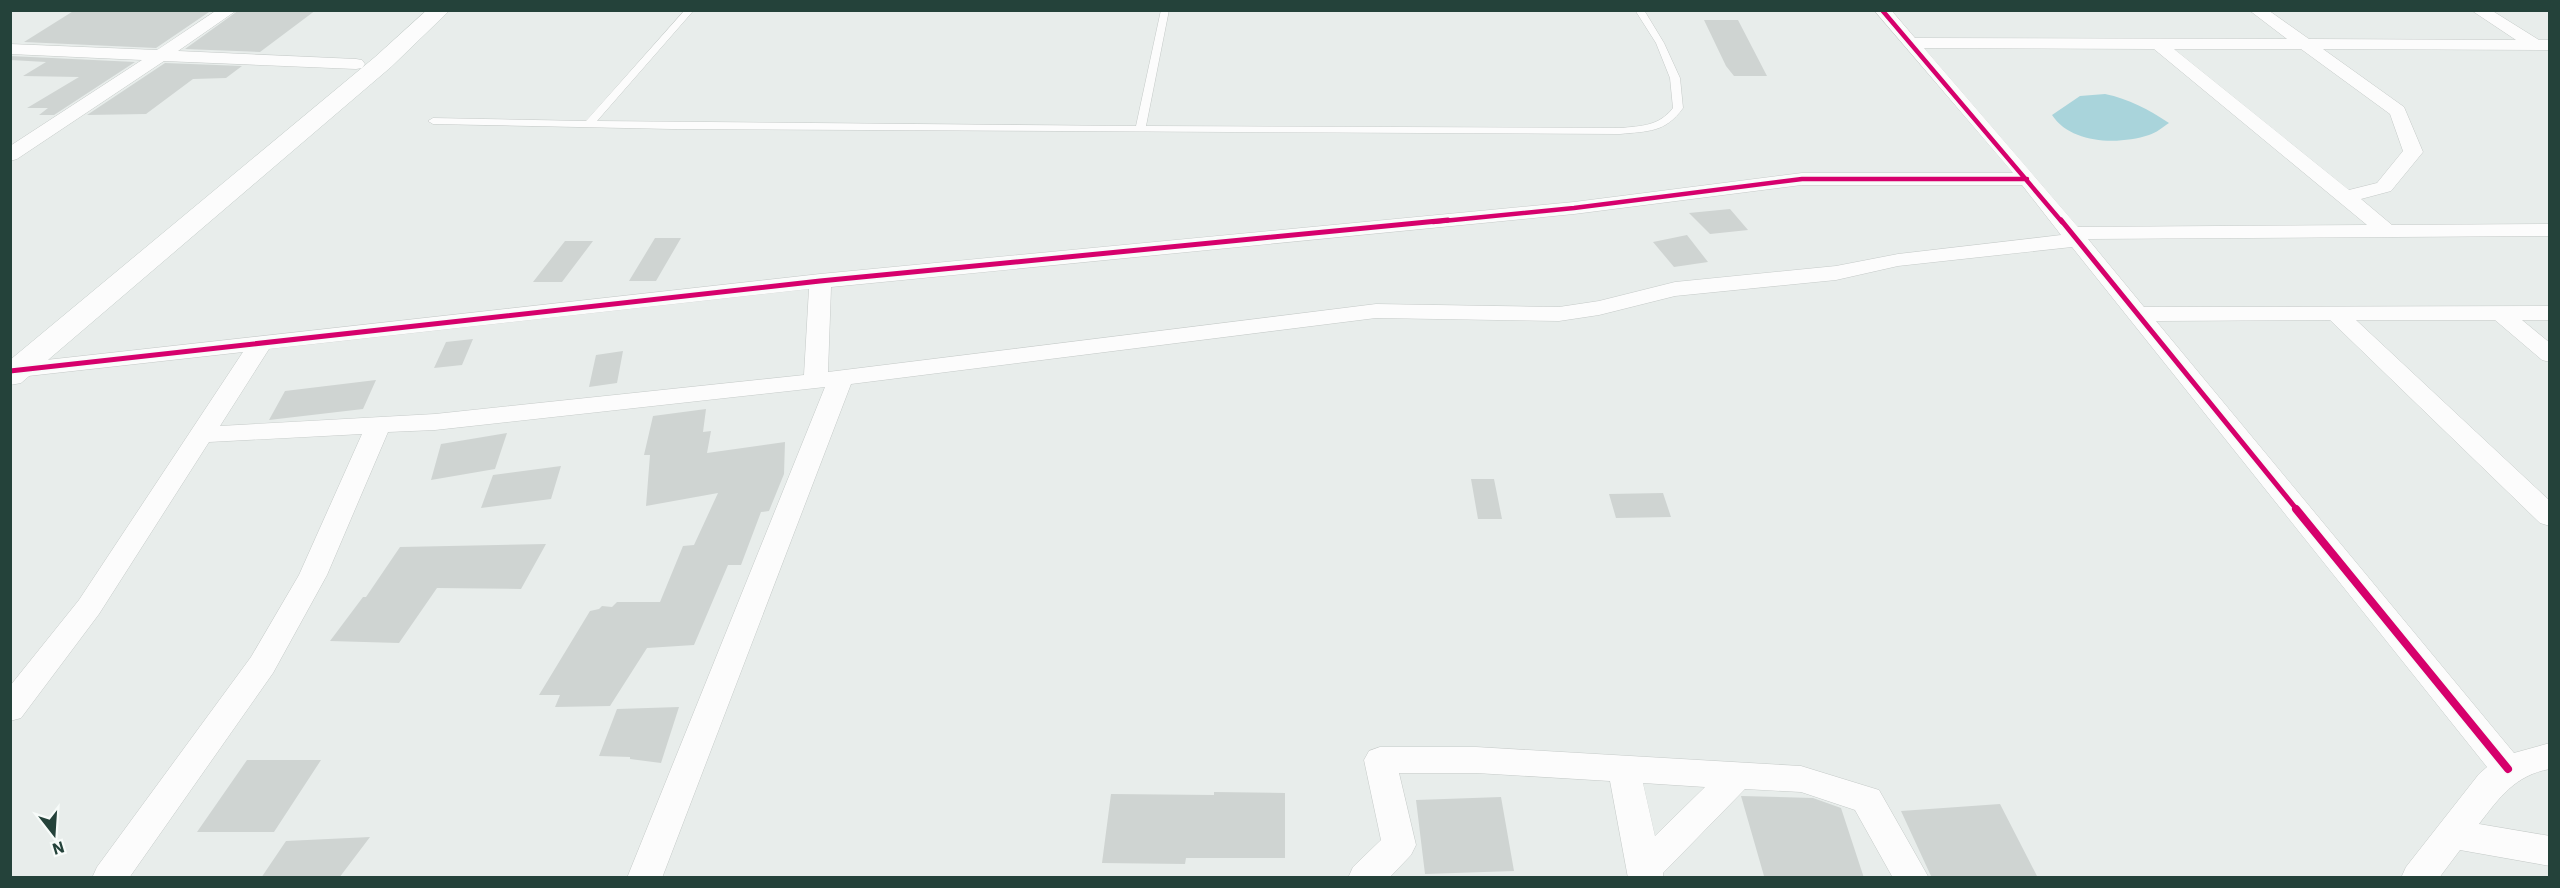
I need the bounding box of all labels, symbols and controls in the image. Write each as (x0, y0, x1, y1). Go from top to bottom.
north arrow (24, 804, 84, 864)
text: N (50, 837, 67, 860)

